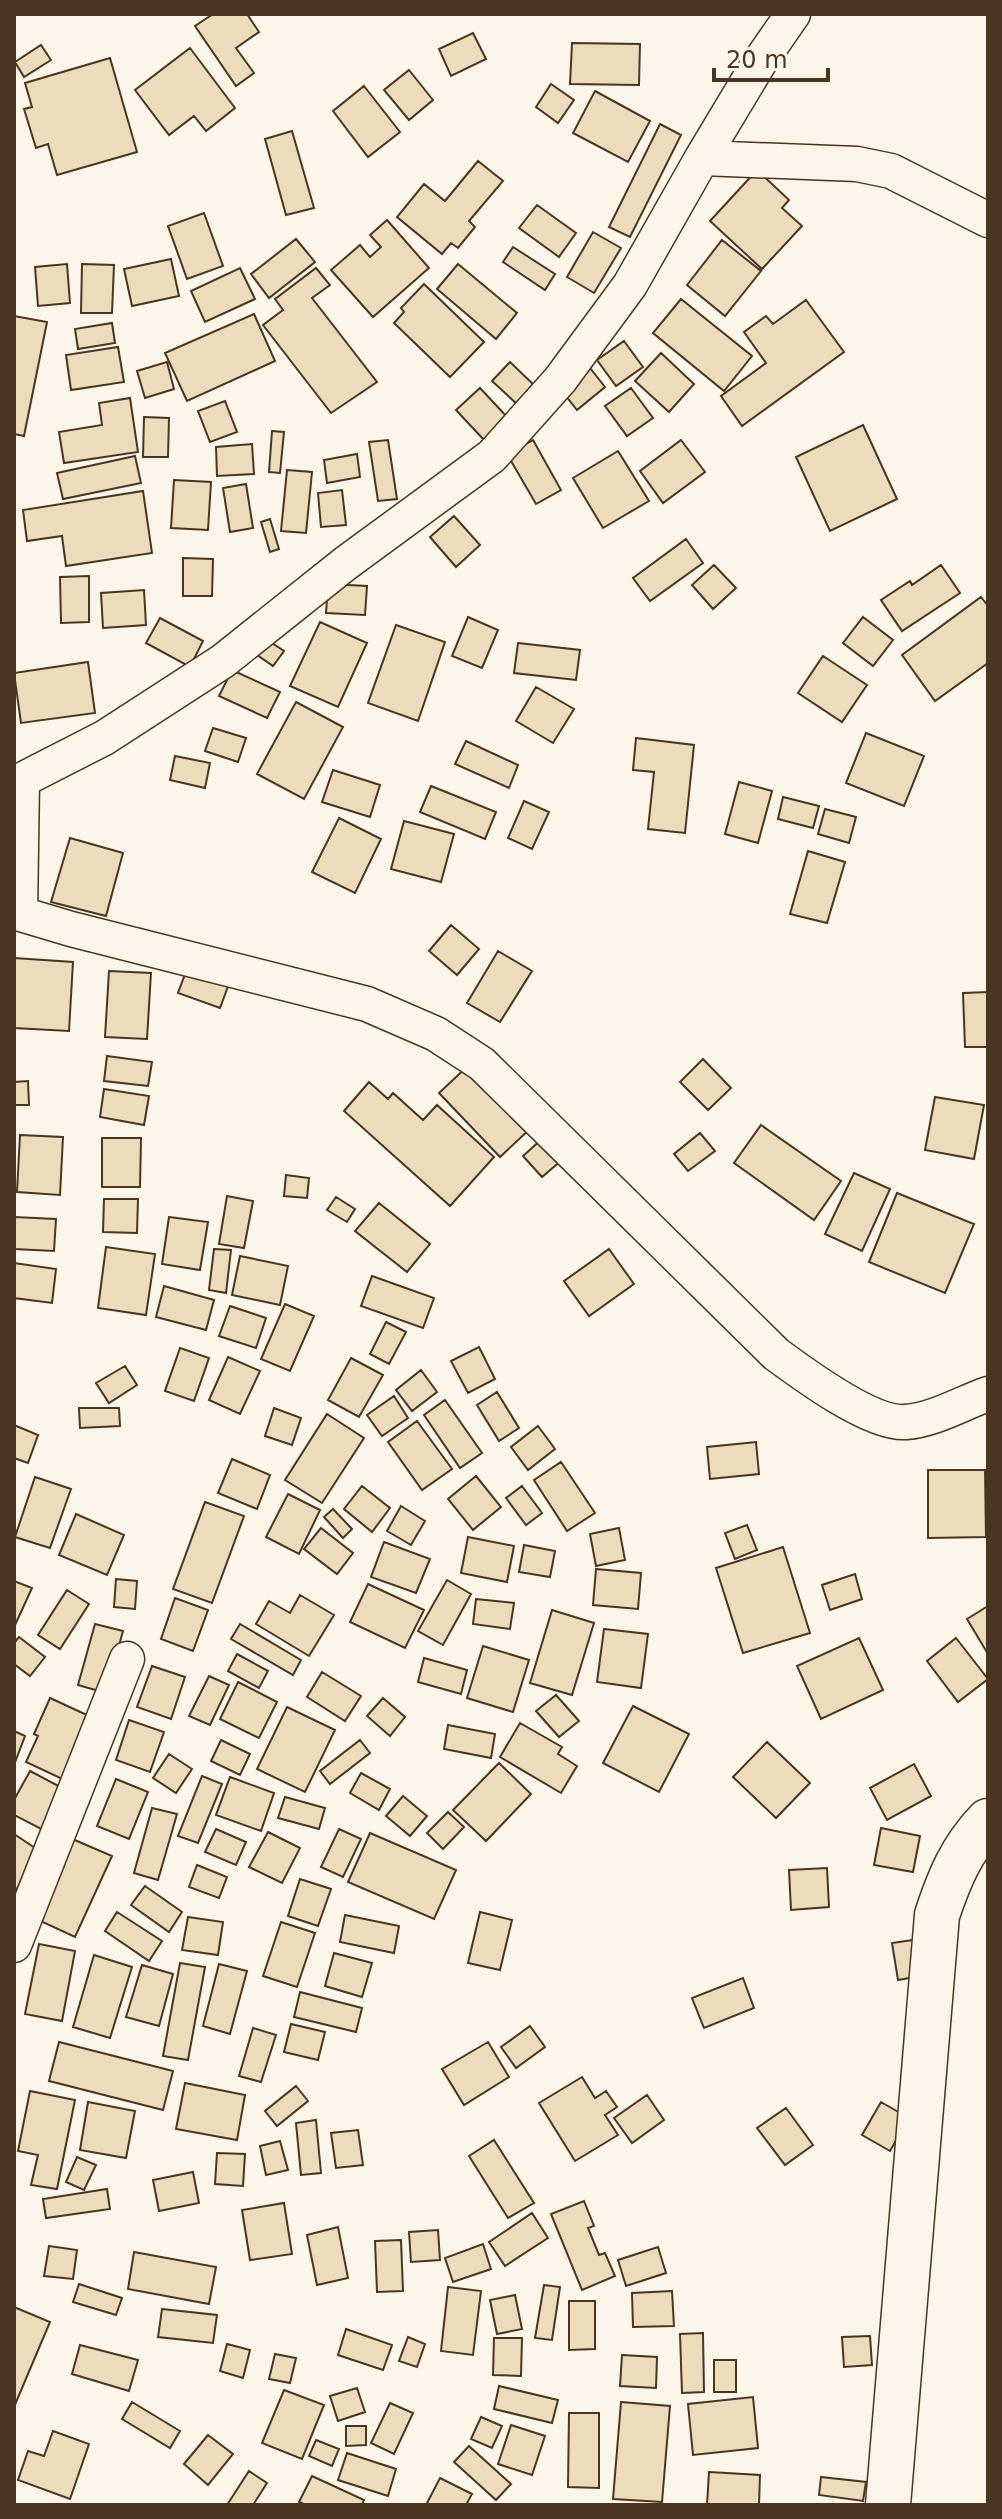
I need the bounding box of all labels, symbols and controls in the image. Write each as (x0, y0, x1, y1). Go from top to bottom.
scale bar (714, 32, 828, 82)
text: 20 m (726, 46, 788, 74)

